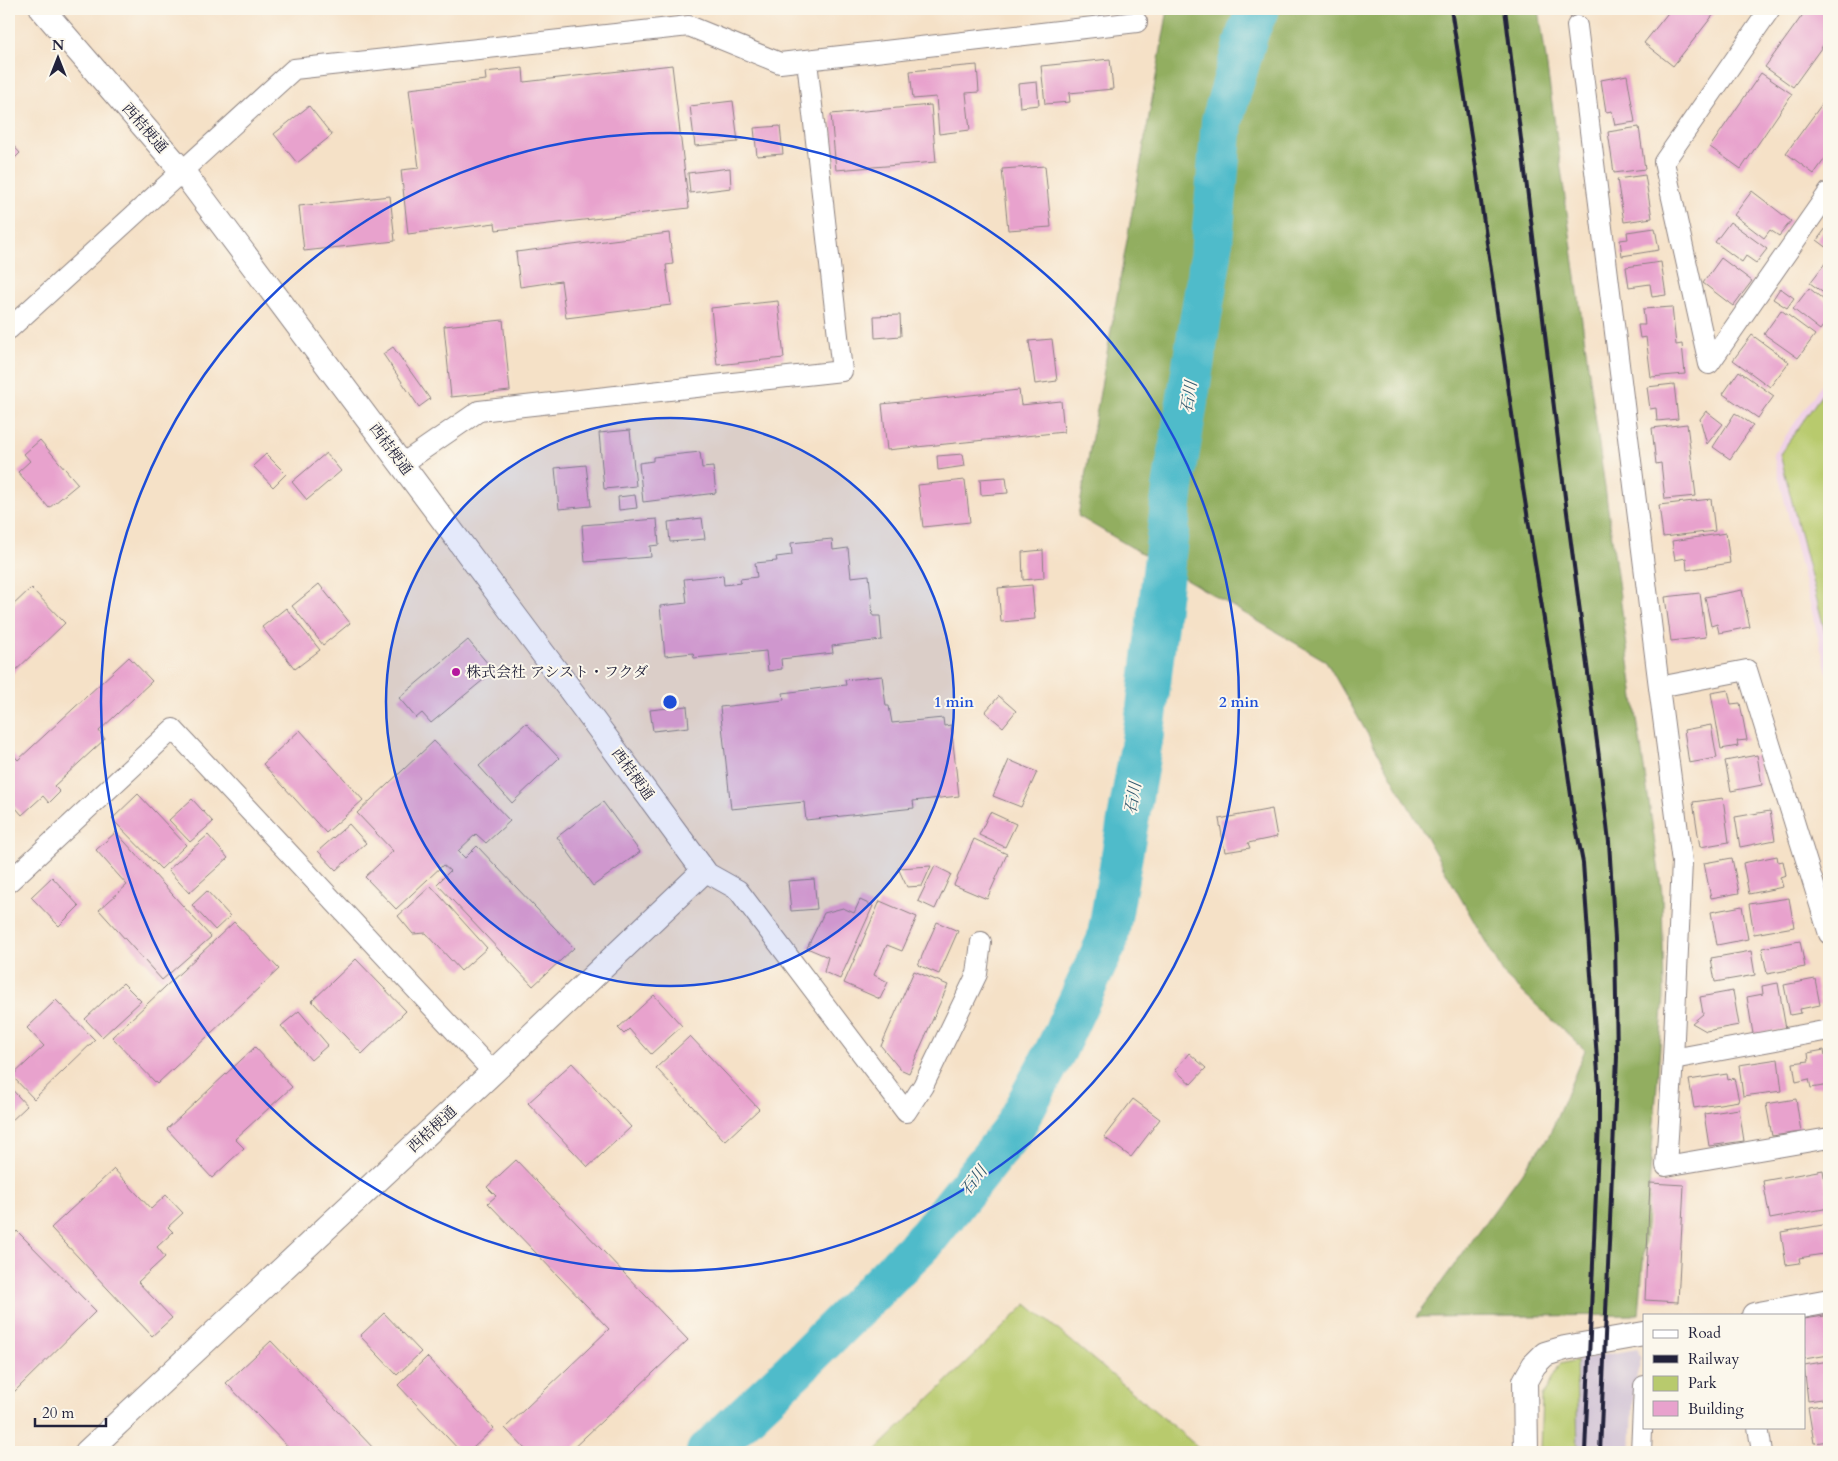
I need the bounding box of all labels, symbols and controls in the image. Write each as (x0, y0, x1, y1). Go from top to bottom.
north arrow (32, 32, 82, 82)
text: N (52, 36, 64, 55)
street label: 西桔梗通 (118, 99, 172, 157)
water label: 石川 (1176, 378, 1203, 415)
street label: 西桔梗通 (365, 419, 417, 479)
place label: 株式会社 アシスト・フクダ (466, 662, 648, 682)
marker: 株式会社 アシスト・フクダ (450, 666, 462, 678)
text: 1 min (934, 692, 974, 712)
text: 2 min (1219, 692, 1259, 712)
centre of rings (661, 693, 679, 711)
street label: 西桔梗通 (607, 744, 659, 804)
water label: 石川 (1119, 779, 1147, 816)
street label: 西桔梗通 (403, 1101, 461, 1157)
water label: 石川 (955, 1160, 994, 1200)
legend (1643, 1314, 1806, 1428)
text: Road (1688, 1323, 1721, 1343)
text: Railway (1688, 1349, 1739, 1369)
text: Park (1688, 1373, 1717, 1393)
scale bar (35, 1396, 106, 1428)
text: Building (1688, 1399, 1744, 1419)
text: 20 m (42, 1403, 74, 1423)

